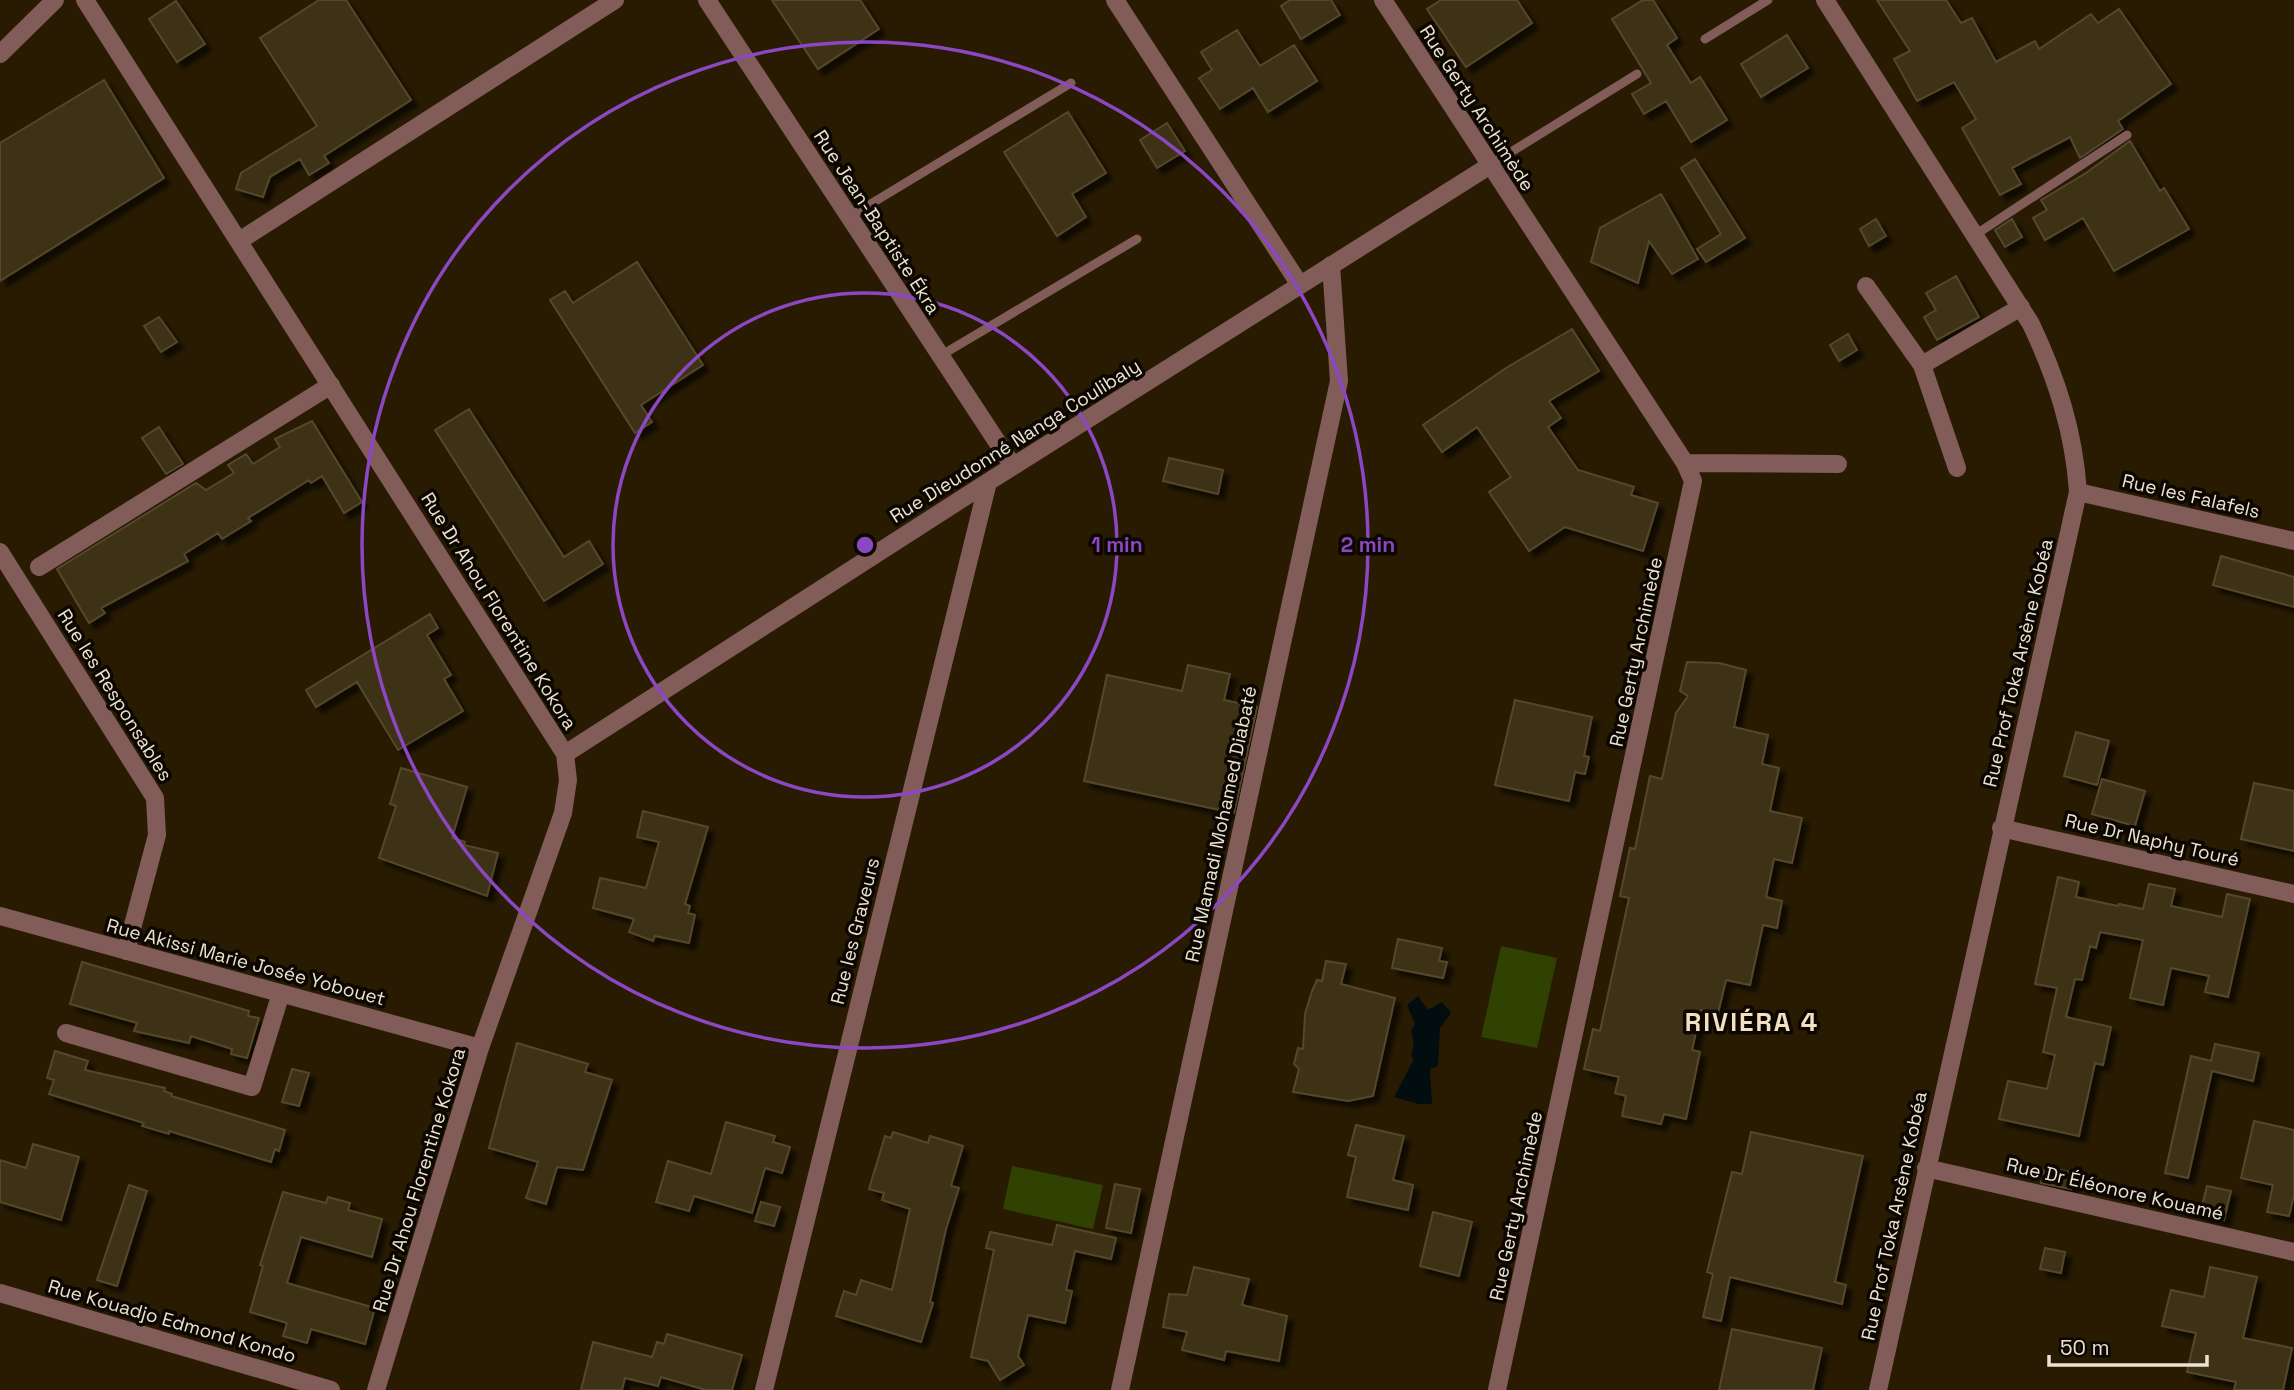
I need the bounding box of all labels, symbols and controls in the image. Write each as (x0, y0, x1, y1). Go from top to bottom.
street label: Rue Gerty Archimède (1414, 20, 1540, 196)
street label: Rue Jean-Baptiste Ékra (808, 125, 946, 319)
street label: Rue Dieudonné Nanga Coulibaly (885, 353, 1145, 529)
street label: Rue les Falafels (2120, 468, 2262, 524)
street label: Rue Dr Ahou Florentine Kokora (415, 488, 583, 734)
text: 1 min (1091, 531, 1143, 558)
text: 2 min (1341, 531, 1395, 558)
centre of rings (853, 533, 877, 557)
street label: Rue Prof Toka Arsène Kobéa (1977, 536, 2059, 790)
street label: Rue Gerty Archimède (1604, 555, 1668, 749)
street label: Rue les Responsables (52, 604, 178, 786)
street label: Rue Mamadi Mohamed Diabaté (1179, 684, 1263, 964)
street label: Rue Dr Naphy Touré (2062, 808, 2242, 872)
street label: Rue les Graveurs (825, 855, 885, 1007)
street label: Rue Akissi Marie Josée Yobouet (104, 913, 388, 1011)
district label: RIVIÉRA 4 (1685, 1005, 1819, 1039)
street label: Rue Dr Ahou Florentine Kokora (367, 1045, 471, 1315)
street label: Rue Prof Toka Arsène Kobéa (1855, 1089, 1933, 1343)
street label: Rue Gerty Archimède (1484, 1109, 1548, 1303)
street label: Rue Dr Éléonore Kouamé (2004, 1152, 2226, 1226)
street label: Rue Kouadjo Edmond Kondo (45, 1274, 299, 1368)
scale bar (2049, 1324, 2206, 1368)
text: 50 m (2060, 1334, 2110, 1361)

